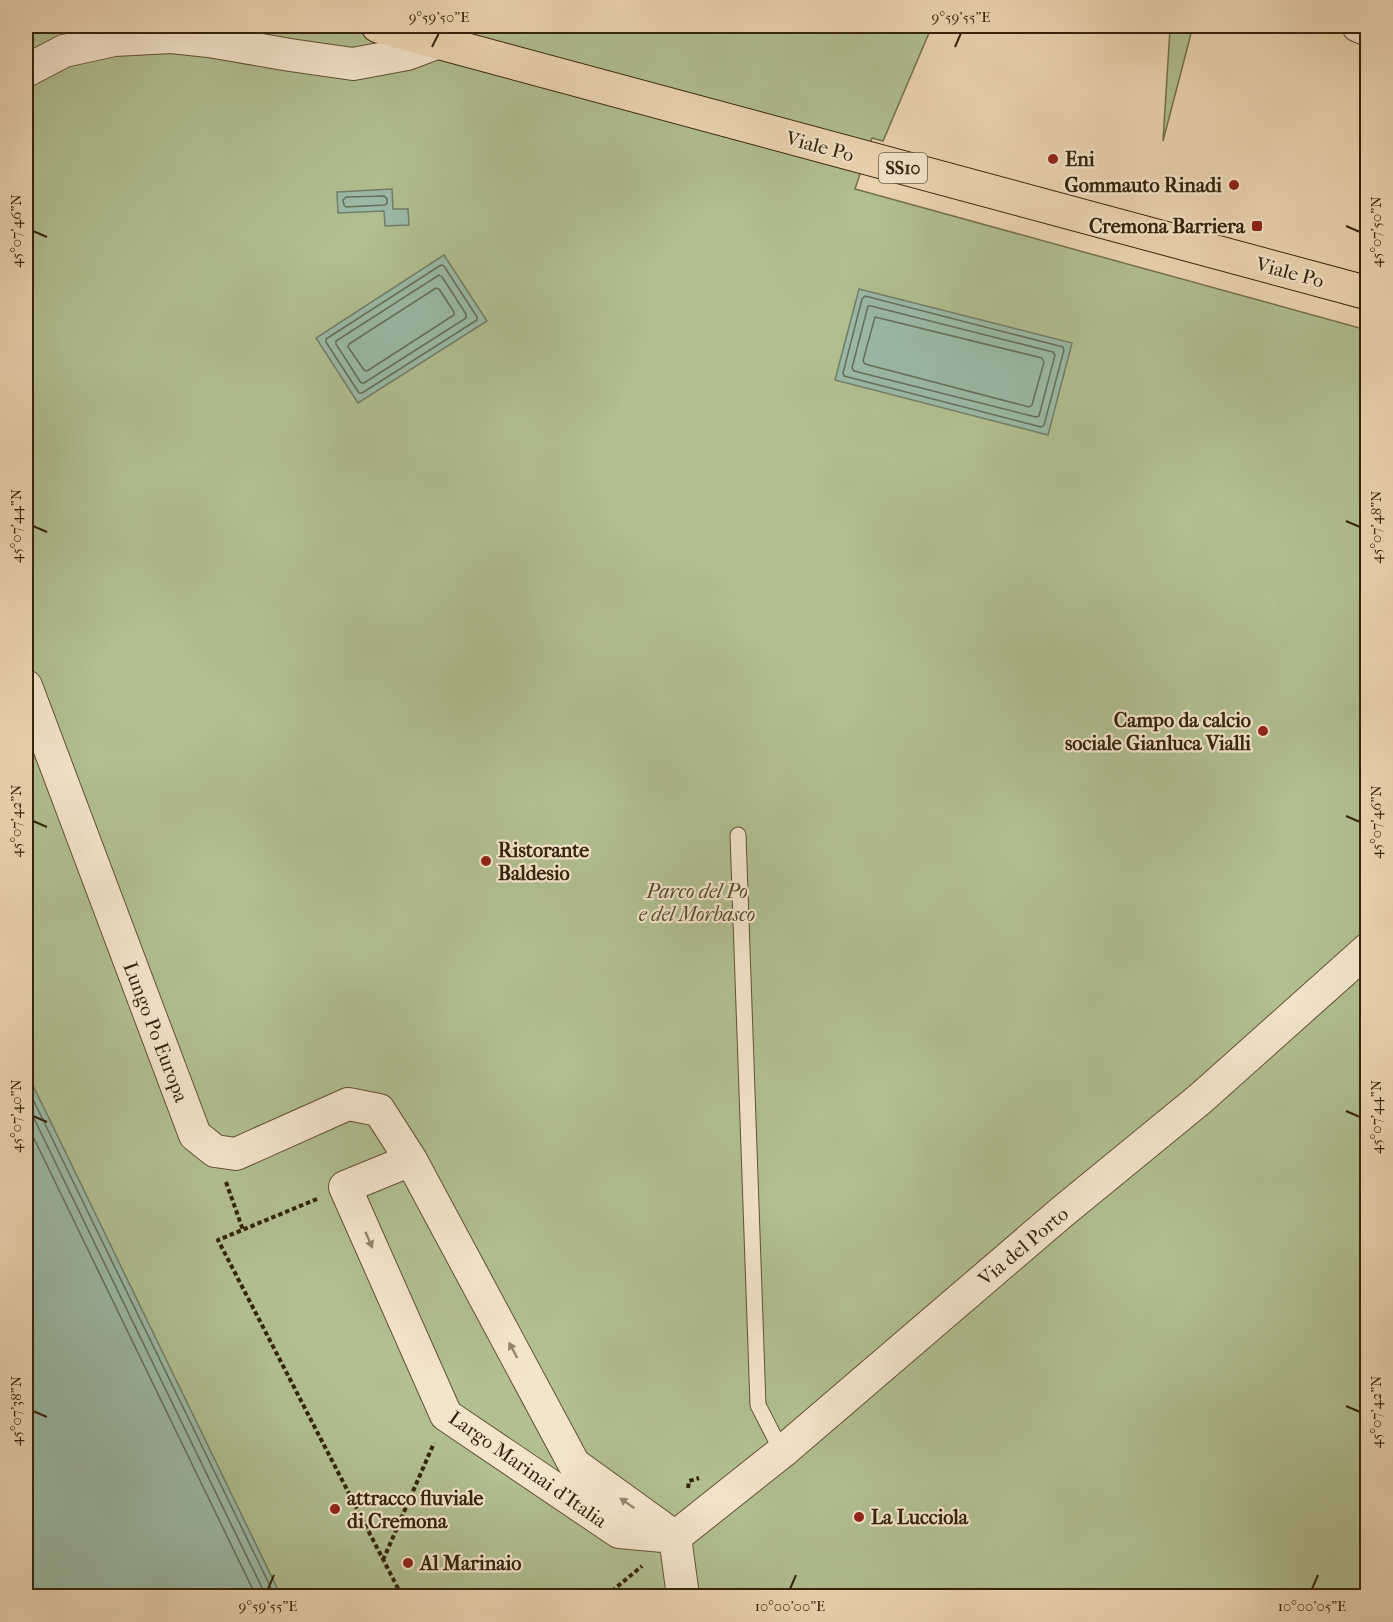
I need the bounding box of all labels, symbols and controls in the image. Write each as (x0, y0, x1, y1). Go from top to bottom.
text: 9°59'50"E (409, 8, 469, 26)
text: 9°59'55"E (932, 8, 990, 26)
street label: Viale Po (782, 126, 856, 167)
place label: Eni (1065, 148, 1096, 171)
marker: Eni (1046, 152, 1060, 166)
road number: SS10 (879, 153, 927, 183)
place label: Gommauto Rinadi (1064, 174, 1223, 197)
marker: Gommauto Rinadi (1227, 178, 1241, 192)
text: 45°07'46"N (7, 194, 25, 268)
text: 45°07'50"N (1367, 196, 1385, 268)
place label: Cremona Barriera (1089, 215, 1246, 238)
marker: Cremona Barriera (1250, 219, 1264, 233)
street label: Viale Po (1252, 252, 1326, 293)
text: 45°07'44"N (7, 488, 25, 563)
text: 45°07'48"N (1367, 490, 1385, 563)
place label: Campo da calcio sociale Gianluca Vialli (1065, 709, 1252, 755)
marker: Campo da calcio sociale Gianluca Vialli (1256, 724, 1270, 738)
text: 45°07'42"N (7, 784, 25, 857)
text: 45°07'46"N (1367, 785, 1385, 859)
place label: Ristorante Baldesio (498, 839, 589, 885)
marker: Ristorante Baldesio (479, 854, 493, 868)
park label: Parco del Po e del Morbasco (639, 880, 755, 926)
street label: Lungo Po Europa (118, 959, 193, 1106)
text: 45°07'40"N (7, 1079, 25, 1153)
text: 45°07'44"N (1367, 1079, 1385, 1154)
street label: Via del Porto (973, 1202, 1073, 1291)
one-way arrow (364, 1232, 374, 1250)
one-way arrow (508, 1342, 518, 1359)
text: 45°07'38"N (7, 1375, 25, 1446)
text: 45°07'42"N (1367, 1375, 1385, 1448)
street label: Largo Marinai d'Italia (444, 1406, 612, 1533)
place label: attracco fluviale di Cremona (347, 1487, 484, 1533)
one-way arrow (620, 1497, 636, 1509)
marker: attracco fluviale di Cremona (328, 1502, 342, 1516)
place label: La Lucciola (871, 1506, 969, 1529)
marker: La Lucciola (852, 1510, 866, 1524)
place label: Al Marinaio (418, 1552, 522, 1575)
marker: Al Marinaio (401, 1556, 415, 1570)
text: 9°59'55"E (239, 1597, 297, 1615)
text: 10°00'00"E (755, 1597, 825, 1615)
text: 10°00'05"E (1278, 1597, 1346, 1615)

